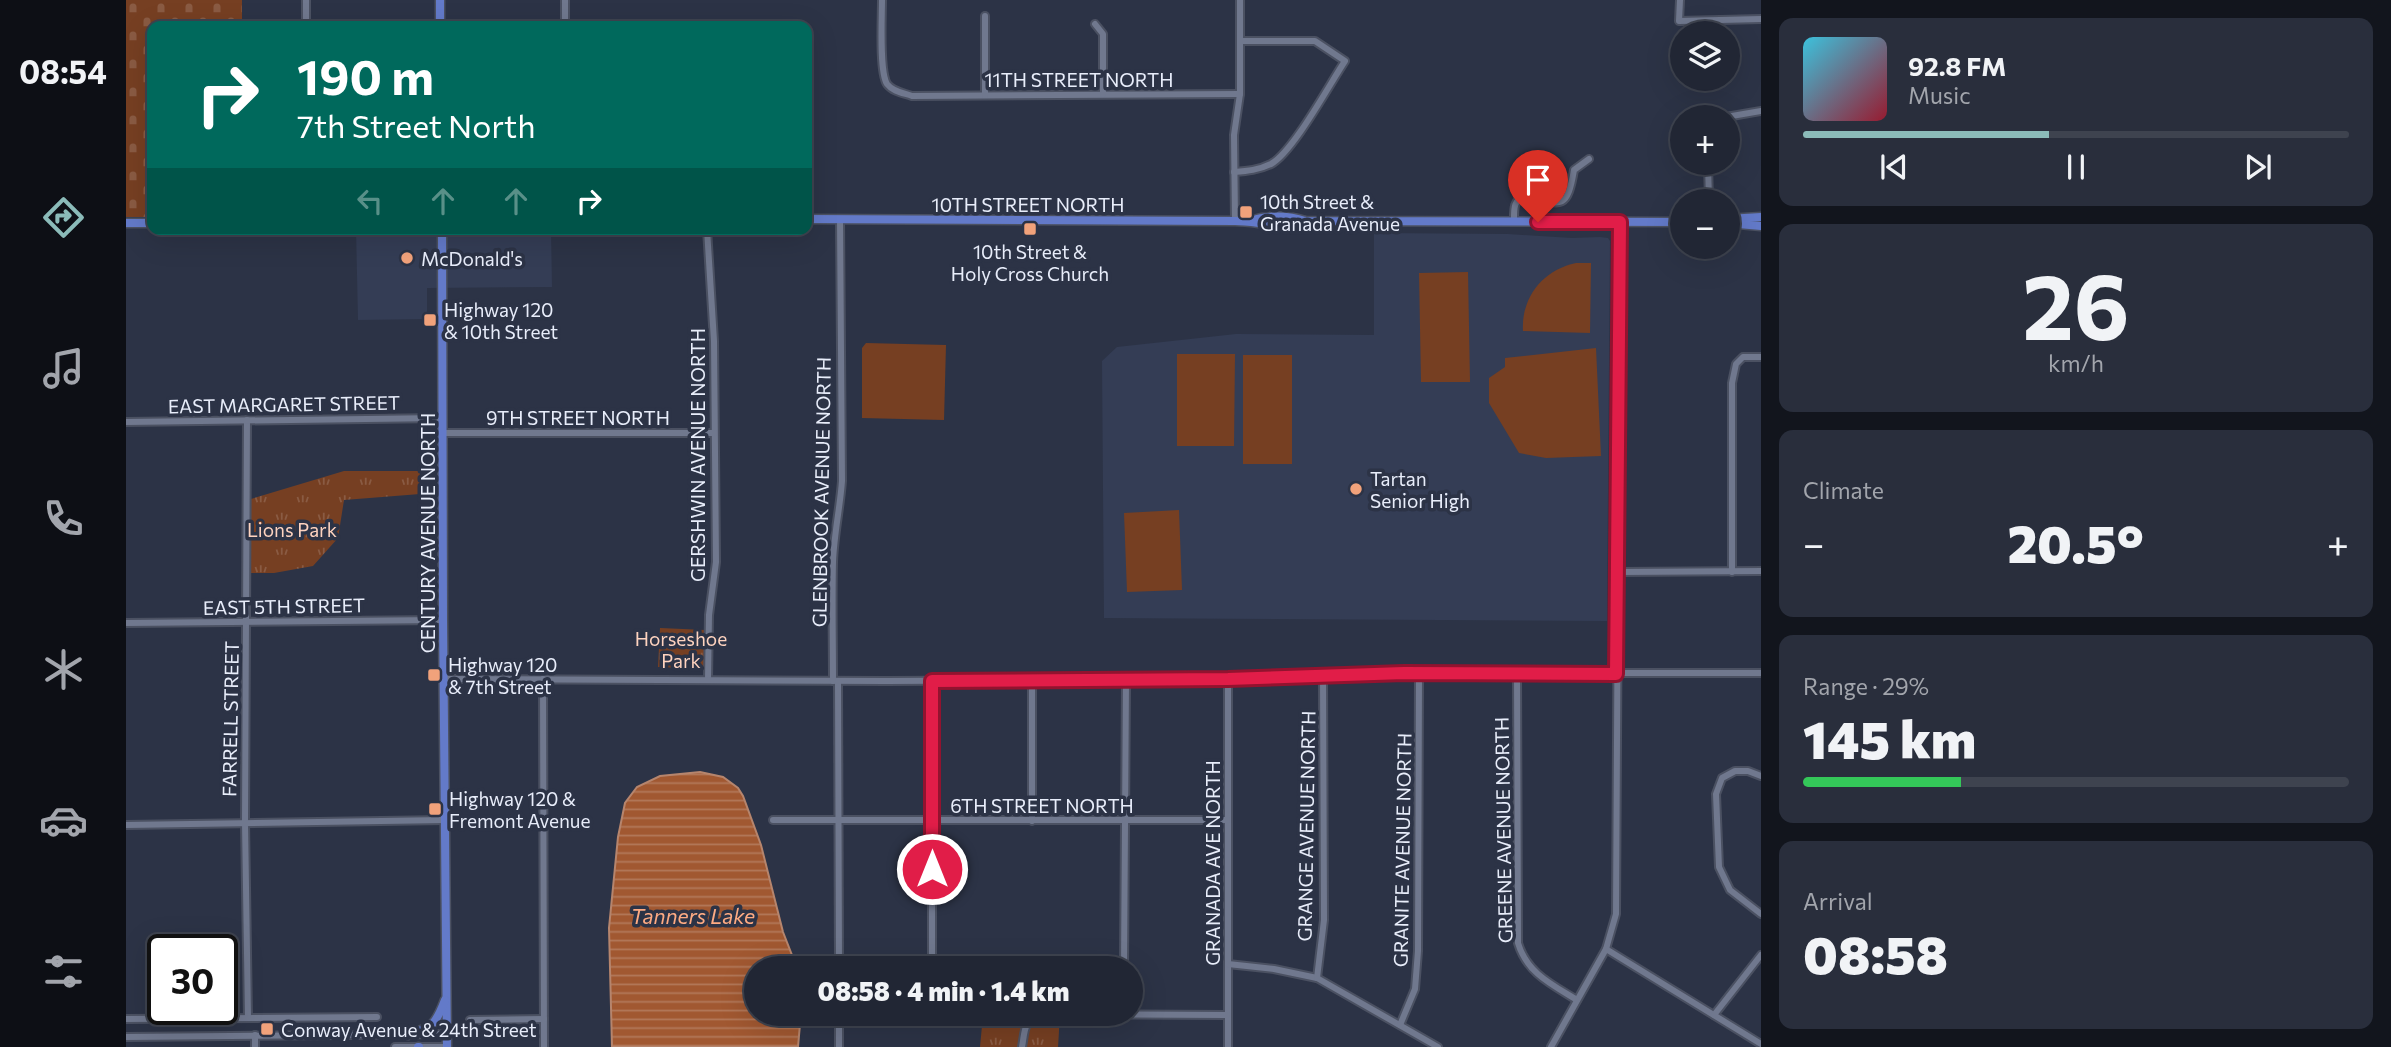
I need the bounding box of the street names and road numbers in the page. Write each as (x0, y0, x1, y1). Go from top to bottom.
street label: 11TH STREET NORTH (984, 68, 1174, 91)
street label: 10TH STREET NORTH (932, 193, 1124, 216)
street label: GERSHWIN AVENUE NORTH (686, 328, 709, 582)
street label: GLENBROOK AVENUE NORTH (807, 357, 835, 627)
street label: EAST MARGARET STREET (168, 390, 400, 418)
street label: 9TH STREET NORTH (486, 406, 670, 429)
street label: CENTURY AVENUE NORTH (416, 413, 439, 653)
street label: EAST 5TH STREET (203, 593, 365, 619)
street label: FARRELL STREET (217, 641, 243, 797)
street label: GRANGE AVENUE NORTH (1292, 710, 1320, 942)
street label: GREENE AVENUE NORTH (1490, 717, 1516, 943)
street label: GRANITE AVENUE NORTH (1388, 733, 1416, 967)
street label: GRANADA AVE NORTH (1201, 760, 1224, 966)
street label: 6TH STREET NORTH (950, 794, 1134, 817)

